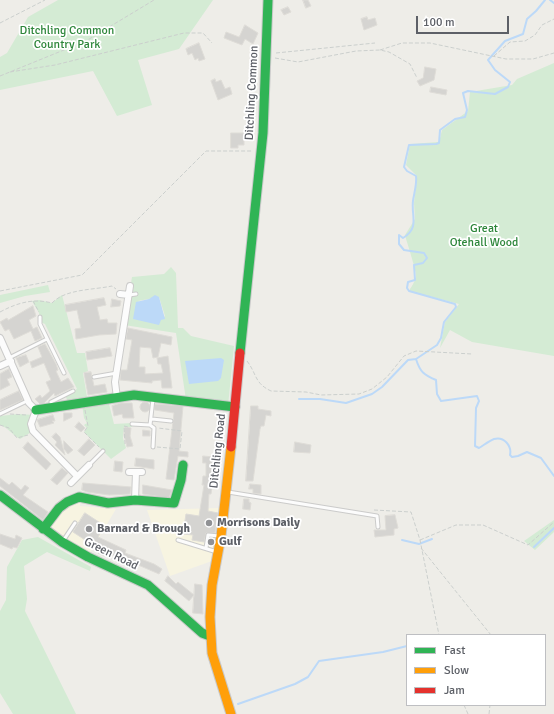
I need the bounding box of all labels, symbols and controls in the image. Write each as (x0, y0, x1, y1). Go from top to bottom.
scale bar (418, 8, 511, 34)
text: 100 m (423, 15, 455, 30)
park label: Ditchling Common Country Park (20, 24, 114, 52)
street label: Ditchling Common (242, 45, 262, 141)
park label: Great Otehall Wood (450, 222, 518, 250)
street label: Ditchling Road (207, 413, 229, 489)
place label: Morrisons Daily (217, 516, 300, 530)
marker: Morrisons Daily (204, 518, 214, 528)
place label: Barnard & Brough (97, 522, 190, 536)
marker: Barnard & Brough (84, 524, 94, 534)
street label: Green Road (81, 535, 141, 573)
place label: Gulf (219, 535, 241, 549)
marker: Gulf (206, 537, 216, 547)
legend (406, 634, 546, 706)
text: Fast (444, 643, 465, 658)
text: Slow (444, 663, 469, 678)
text: Jam (444, 683, 465, 698)

